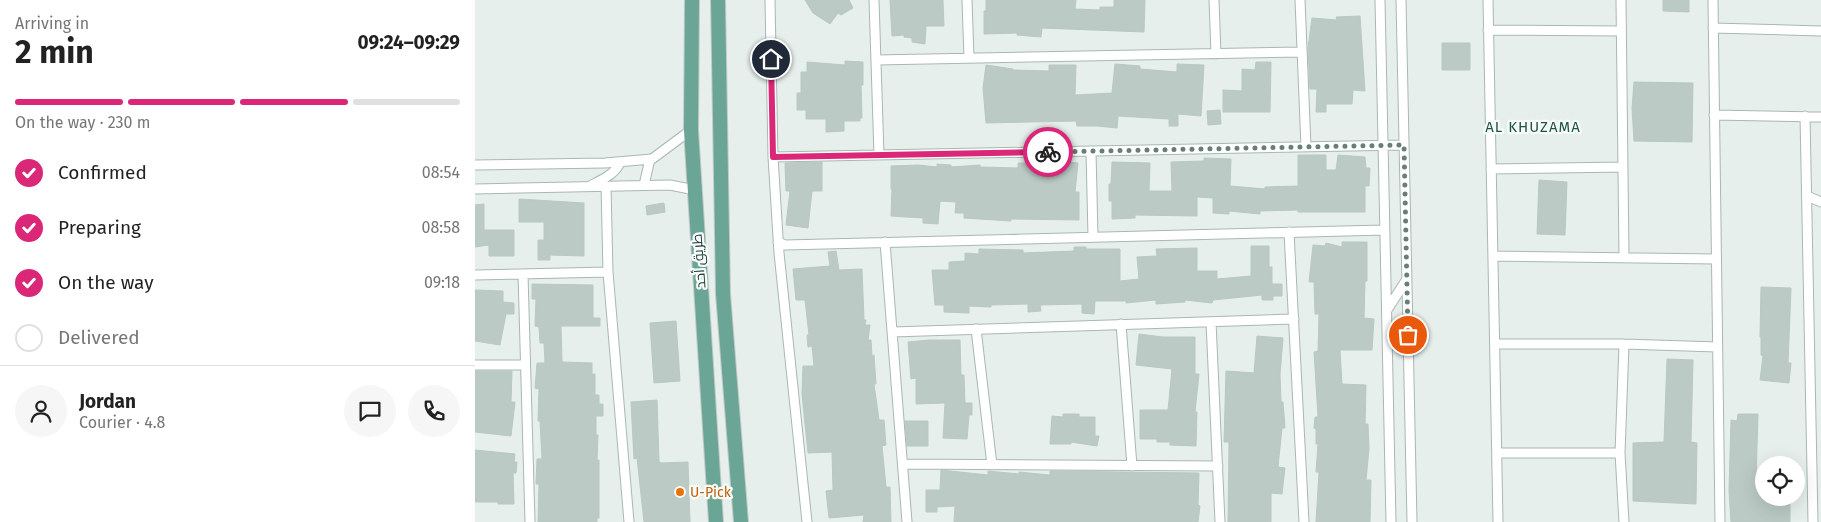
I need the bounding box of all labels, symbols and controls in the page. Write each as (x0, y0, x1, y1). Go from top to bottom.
text: Arriving in (15, 14, 89, 33)
text: 09:24–09:29 (358, 31, 460, 54)
text: 2 min (15, 33, 94, 71)
pin (750, 38, 792, 80)
icon: home (757, 45, 785, 73)
text: On the way · 230 m (15, 113, 150, 132)
district label: AL KHUZAMA (1485, 118, 1581, 136)
courier (1023, 127, 1073, 177)
icon: bike (1034, 138, 1062, 166)
icon: check (15, 159, 43, 187)
text: Confirmed (58, 161, 147, 184)
text: 08:54 (422, 163, 460, 182)
icon: check (15, 214, 43, 242)
text: Preparing (58, 216, 141, 239)
text: 08:58 (422, 218, 460, 237)
street label: طريق أحد (688, 233, 709, 289)
icon: check (15, 269, 43, 297)
text: On the way (58, 271, 154, 294)
text: 09:18 (424, 273, 460, 292)
pin (1387, 314, 1429, 356)
icon: bag (1394, 321, 1422, 349)
text: Delivered (58, 326, 140, 349)
button: person (15, 385, 67, 437)
button: chat (344, 385, 396, 437)
button: phone (408, 385, 460, 437)
text: Jordan (79, 390, 136, 413)
text: Courier · 4.8 (79, 413, 165, 432)
map controls (1755, 456, 1805, 506)
button: locate (1755, 456, 1805, 506)
place label: U-Pick (690, 484, 732, 501)
marker: U-Pick (674, 486, 686, 498)

